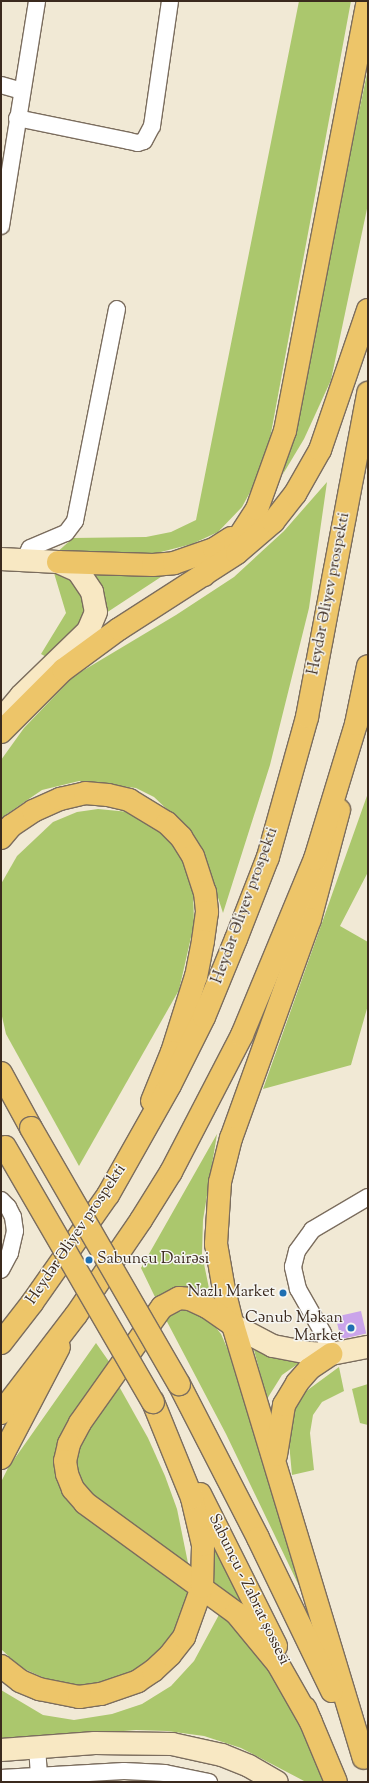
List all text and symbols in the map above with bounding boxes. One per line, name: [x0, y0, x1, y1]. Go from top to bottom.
street label: Heydər Əliyev prospekti: [305, 511, 355, 677]
street label: Heydər Əliyev prospekti: [209, 825, 283, 987]
street label: Heydər Əliyev prospekti: [23, 1161, 131, 1309]
place label: Sabunçu Dairəsi: [97, 1250, 209, 1270]
marker: Sabunçu Dairəsi: [84, 1255, 94, 1265]
place label: Nazlı Market: [187, 1283, 275, 1303]
marker: Nazlı Market: [278, 1288, 288, 1298]
place label: Cənub Məkan Market: [245, 1309, 343, 1347]
marker: Cənub Məkan Market: [346, 1323, 356, 1333]
street label: Sabunçu - Zabrat şossesi: [203, 1511, 293, 1669]

